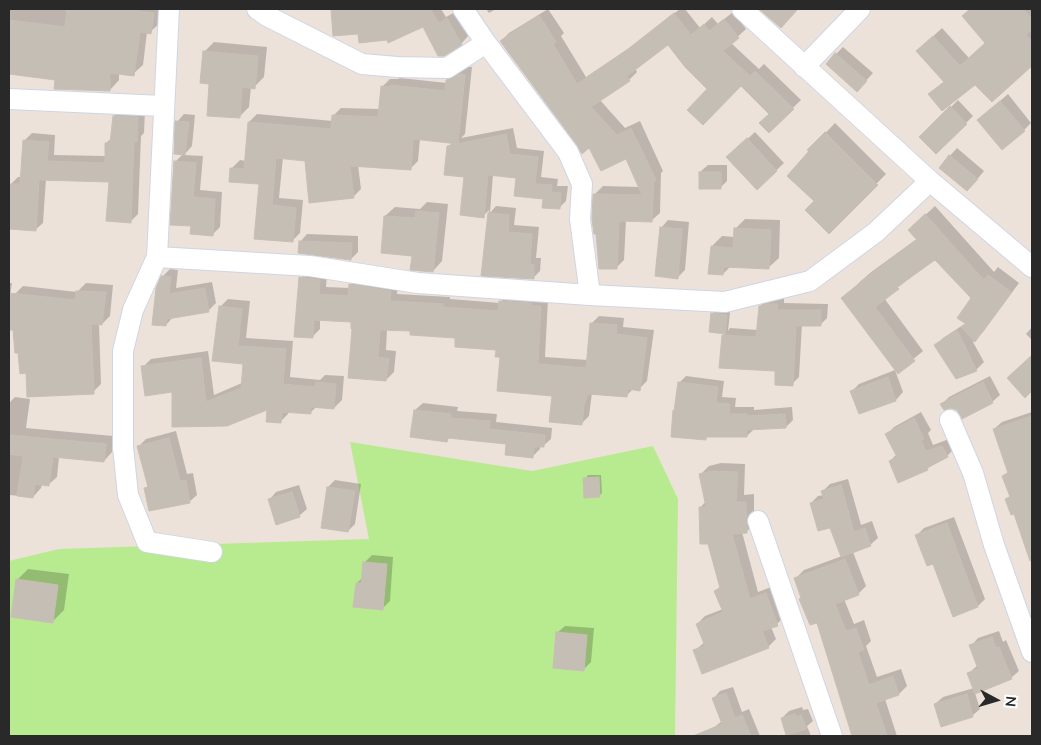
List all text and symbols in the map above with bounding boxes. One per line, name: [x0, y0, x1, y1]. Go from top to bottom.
north arrow: [971, 675, 1021, 725]
text: N: [1001, 695, 1020, 708]

